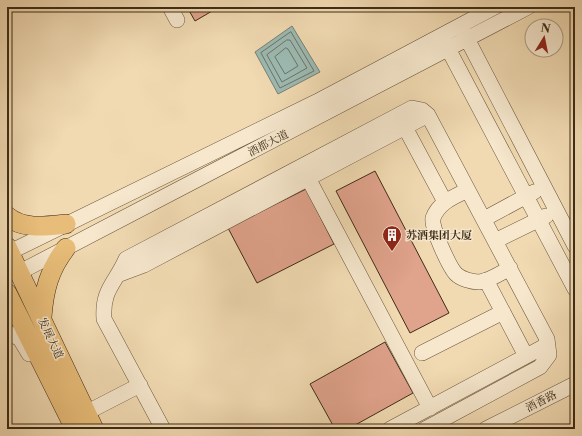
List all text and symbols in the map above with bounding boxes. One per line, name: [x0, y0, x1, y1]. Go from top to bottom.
north arrow: [524, 18, 564, 58]
text: N: [540, 20, 552, 36]
street label: 酒都大道: [245, 127, 291, 159]
building icon: 苏酒集团大厦: [381, 224, 403, 252]
place label: 苏酒集团大厦: [406, 228, 472, 242]
street label: 发展大道: [35, 315, 67, 361]
street label: 酒香路: [523, 387, 559, 415]

